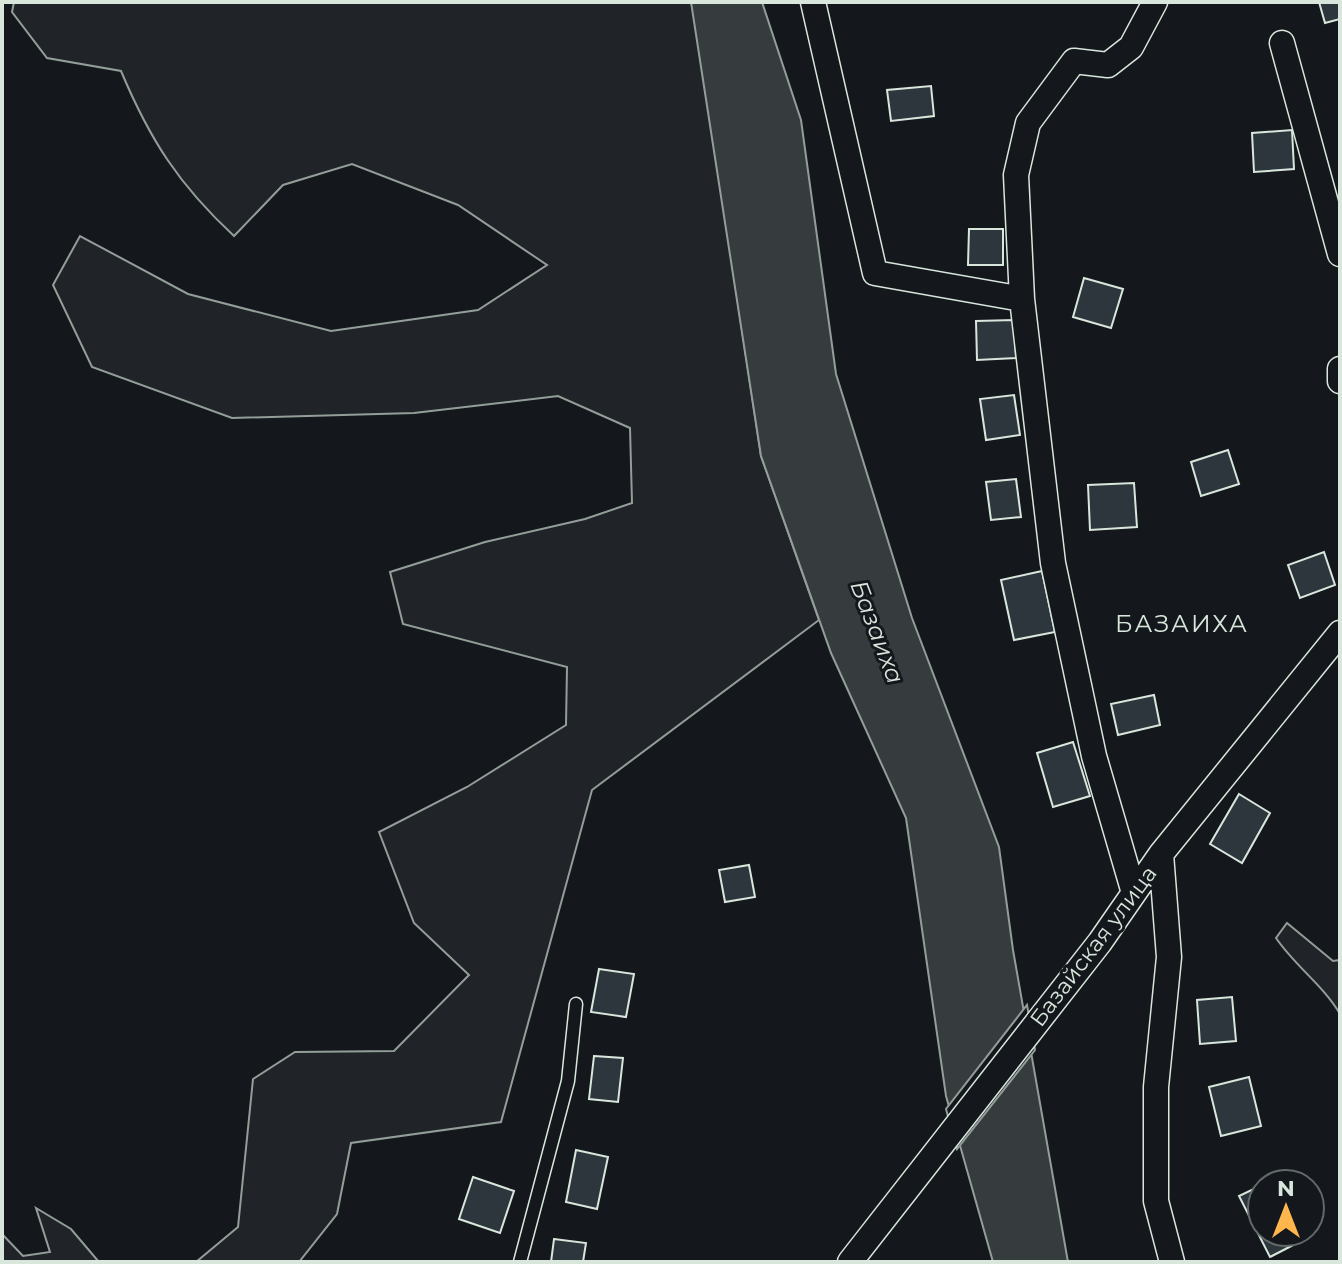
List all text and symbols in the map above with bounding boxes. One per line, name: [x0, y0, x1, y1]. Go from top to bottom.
water label: Базаиха: [844, 576, 910, 688]
district label: БАЗАИХА: [1115, 609, 1249, 638]
street label: Базайская улица: [1024, 861, 1163, 1032]
north arrow: [1246, 1168, 1326, 1248]
text: N: [1277, 1175, 1295, 1202]

